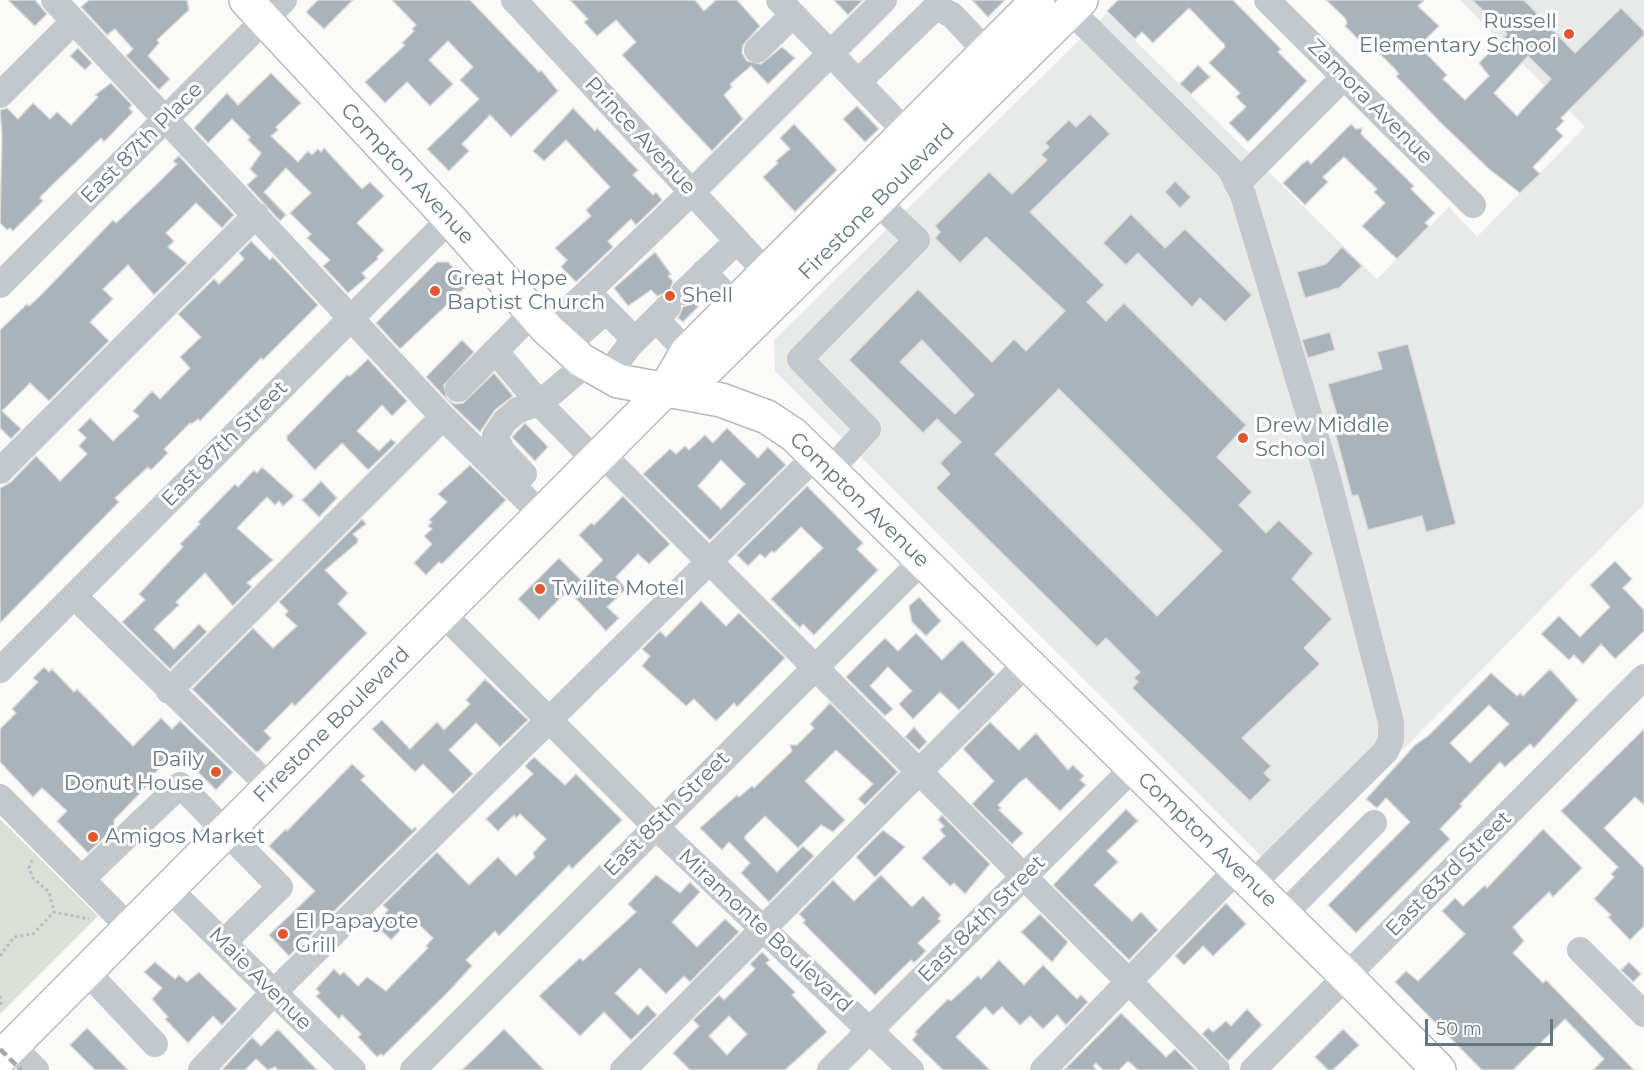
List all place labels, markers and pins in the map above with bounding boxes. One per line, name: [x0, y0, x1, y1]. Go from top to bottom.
place label: Russell Elementary School: [1359, 9, 1557, 59]
marker: Russell Elementary School: [1562, 27, 1576, 41]
place label: Great Hope Baptist Church: [447, 266, 605, 316]
place label: Shell: [682, 283, 733, 309]
marker: Great Hope Baptist Church: [428, 284, 442, 298]
marker: Shell: [663, 289, 677, 303]
place label: Drew Middle School: [1255, 413, 1389, 463]
marker: Drew Middle School: [1236, 431, 1250, 445]
place label: Twilite Motel: [552, 576, 685, 602]
marker: Twilite Motel: [533, 582, 547, 596]
place label: Daily Donut House: [64, 747, 204, 797]
marker: Daily Donut House: [209, 765, 223, 779]
place label: Amigos Market: [105, 824, 265, 850]
marker: Amigos Market: [86, 830, 100, 844]
place label: El Papayote Grill: [295, 909, 419, 959]
marker: El Papayote Grill: [276, 927, 290, 941]

